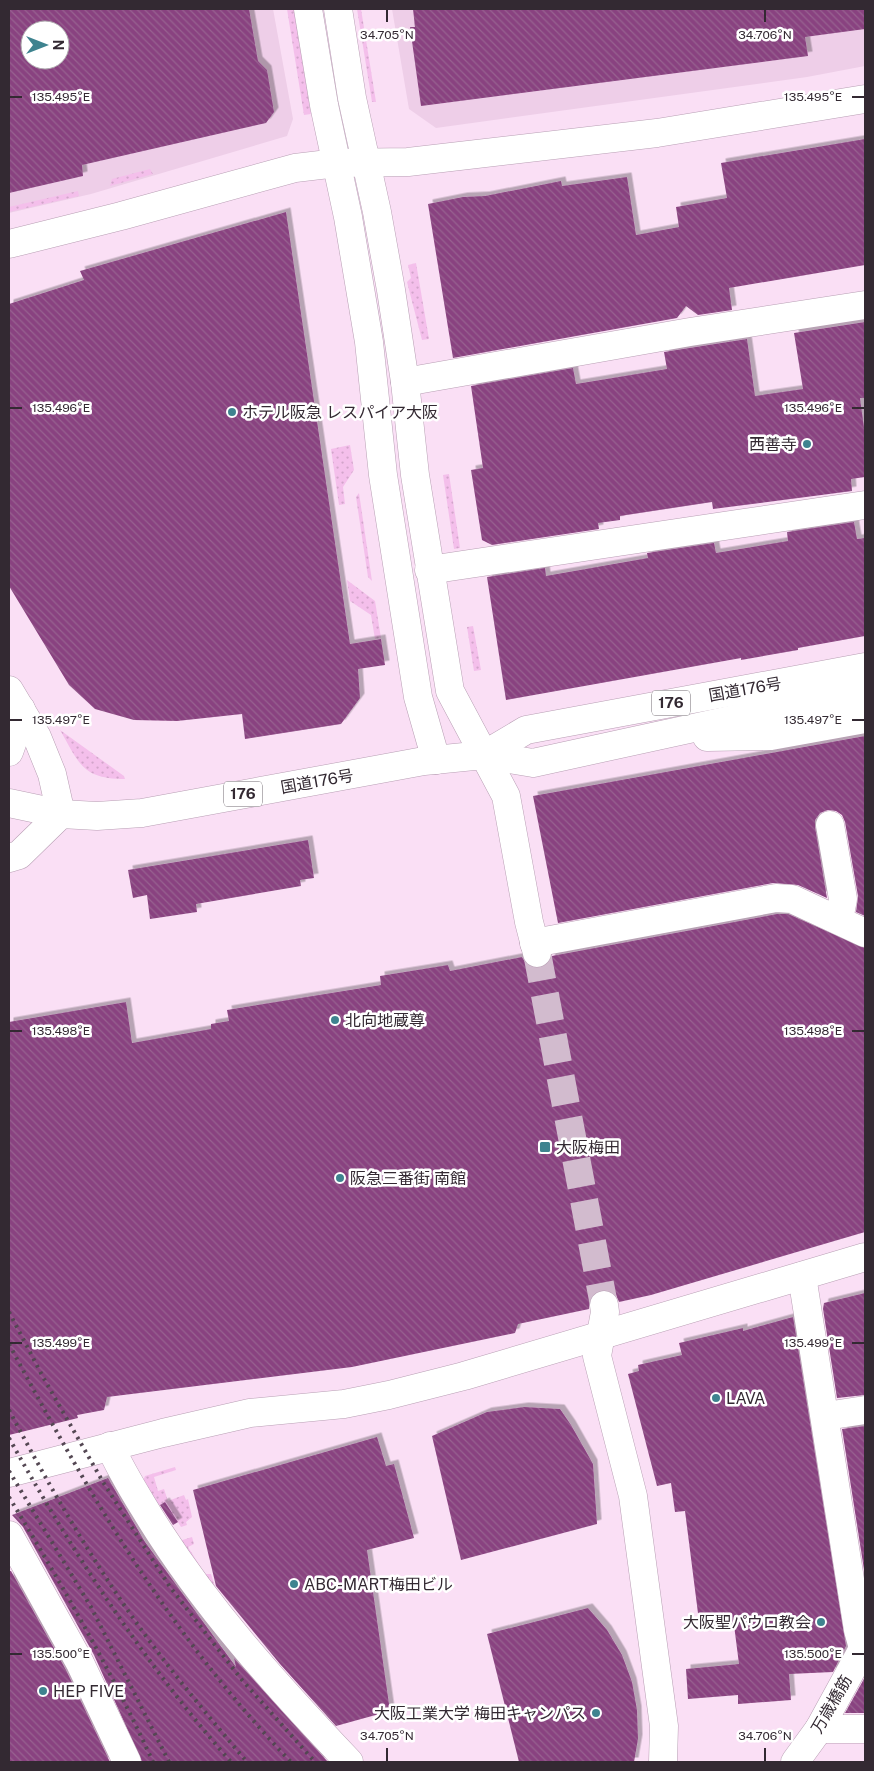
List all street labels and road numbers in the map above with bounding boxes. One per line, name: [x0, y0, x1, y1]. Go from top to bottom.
street label: 国道176号: [707, 674, 783, 705]
road number: 176: [652, 690, 690, 716]
street label: 国道176号: [279, 766, 355, 797]
road number: 176: [224, 782, 262, 806]
street label: 万歳橋筋: [807, 1672, 856, 1737]

